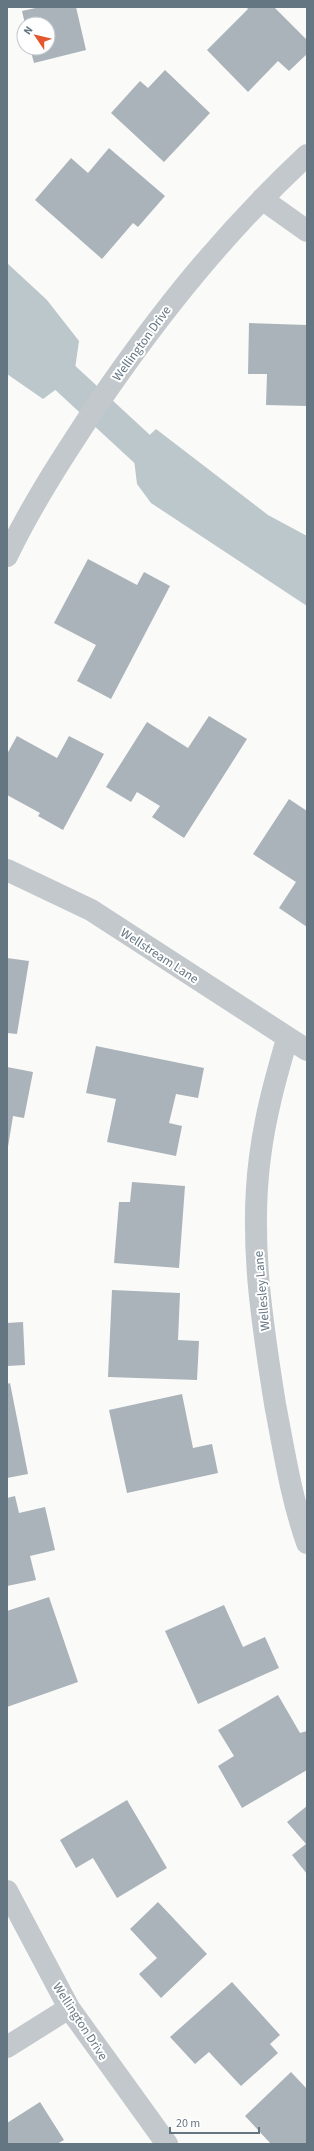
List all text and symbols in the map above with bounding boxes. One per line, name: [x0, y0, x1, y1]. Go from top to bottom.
north arrow: [16, 16, 56, 56]
text: N: [20, 23, 36, 38]
street label: Wellington Drive: [108, 302, 175, 385]
street label: Wellstream Lane: [117, 924, 202, 988]
street label: Wellesley Lane: [250, 1250, 274, 1332]
street label: Wellington Drive: [48, 1979, 112, 2064]
scale bar: [170, 2109, 259, 2135]
text: 20 m: [176, 2115, 200, 2132]

